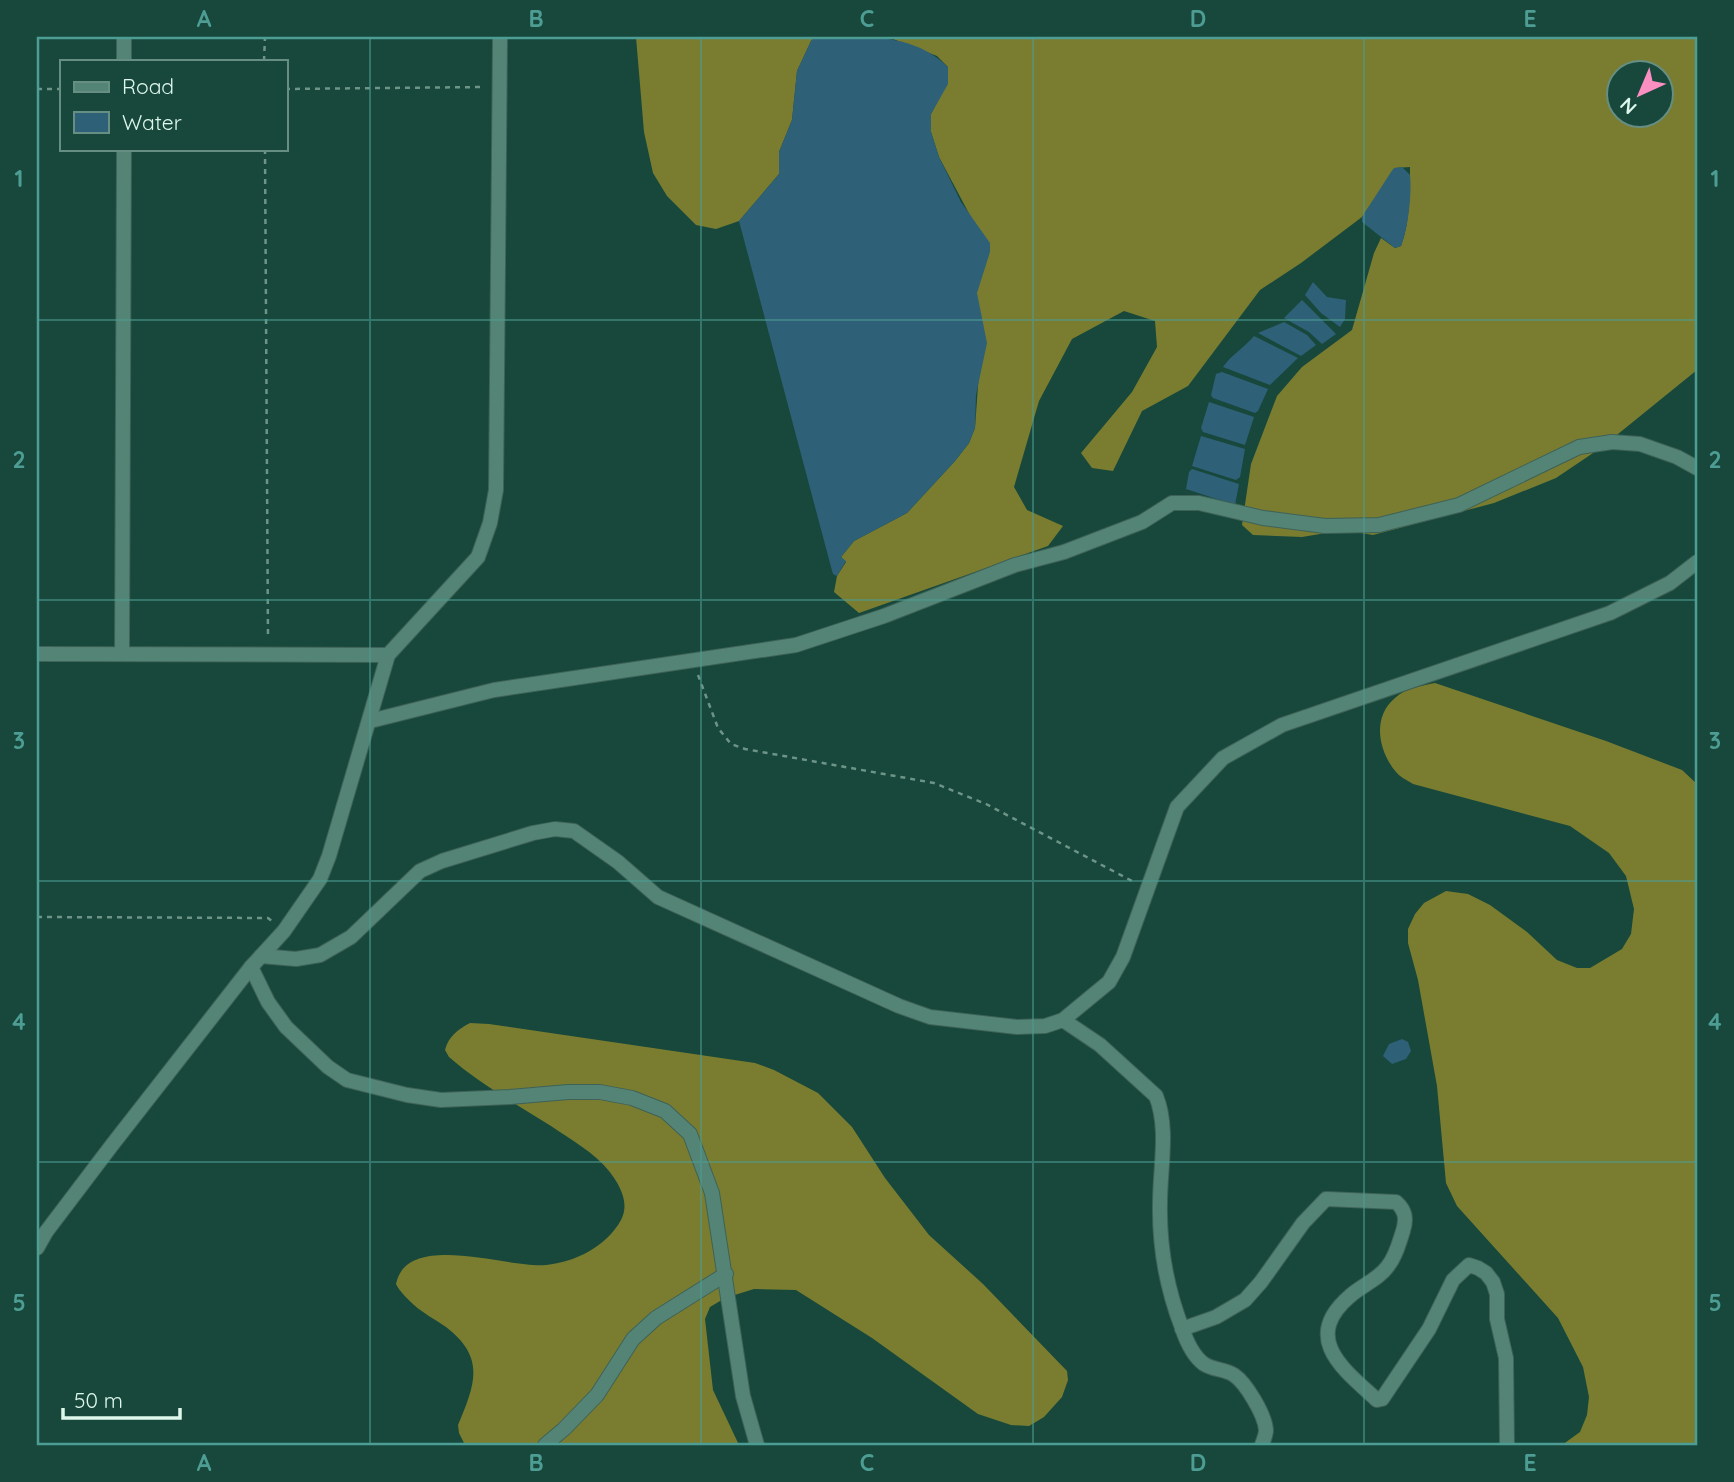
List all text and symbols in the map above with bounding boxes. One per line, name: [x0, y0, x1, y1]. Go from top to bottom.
text: A: [197, 4, 212, 33]
text: B: [528, 4, 544, 33]
text: C: [860, 4, 874, 33]
text: D: [1190, 4, 1206, 33]
text: E: [1523, 4, 1537, 33]
legend: [60, 60, 287, 150]
north arrow: [1604, 60, 1674, 130]
text: Road: [122, 73, 174, 99]
text: N: [1615, 93, 1642, 120]
text: Water: [122, 109, 182, 135]
text: 1: [15, 164, 23, 193]
text: 1: [1711, 164, 1719, 193]
text: 2: [12, 445, 26, 474]
text: 2: [1708, 445, 1722, 474]
text: 3: [13, 726, 25, 755]
text: 3: [1709, 726, 1721, 755]
text: 4: [12, 1007, 26, 1036]
text: 4: [1708, 1007, 1722, 1036]
text: 5: [12, 1288, 26, 1317]
text: 5: [1708, 1288, 1722, 1317]
scale bar: [63, 1377, 180, 1421]
text: 50 m: [74, 1387, 123, 1413]
text: A: [197, 1448, 212, 1477]
text: B: [528, 1448, 544, 1477]
text: C: [860, 1448, 874, 1477]
text: D: [1190, 1448, 1206, 1477]
text: E: [1523, 1448, 1537, 1477]

